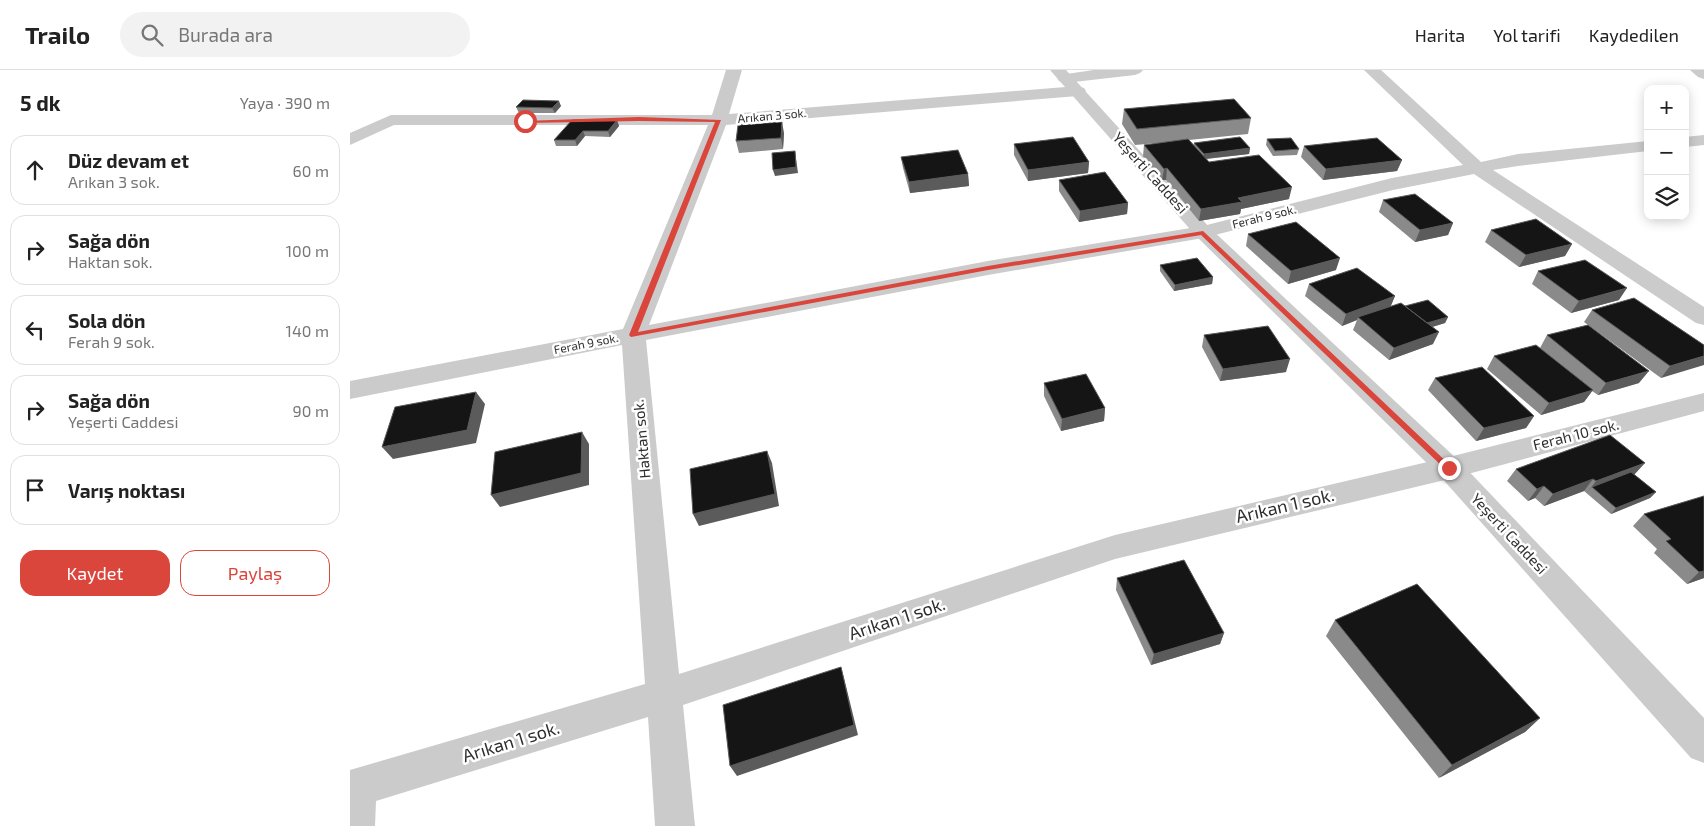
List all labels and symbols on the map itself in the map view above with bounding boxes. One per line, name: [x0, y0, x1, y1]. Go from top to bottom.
street label: Arıkan 3 sok.: [737, 105, 807, 125]
route start: [514, 110, 537, 133]
street label: Yeşerti Caddesi: [1109, 128, 1192, 217]
street label: Ferah 9 sok.: [1230, 201, 1297, 231]
street label: Ferah 9 sok.: [553, 330, 619, 356]
street label: Haktan sok.: [629, 399, 653, 479]
street label: Ferah 10 sok.: [1531, 415, 1621, 453]
route end: [1438, 457, 1461, 480]
street label: Arıkan 1 sok.: [1233, 483, 1336, 527]
street label: Yeşerti Caddesi: [1467, 489, 1552, 578]
street label: Arıkan 1 sok.: [846, 592, 948, 644]
street label: Arıkan 1 sok.: [460, 716, 562, 766]

